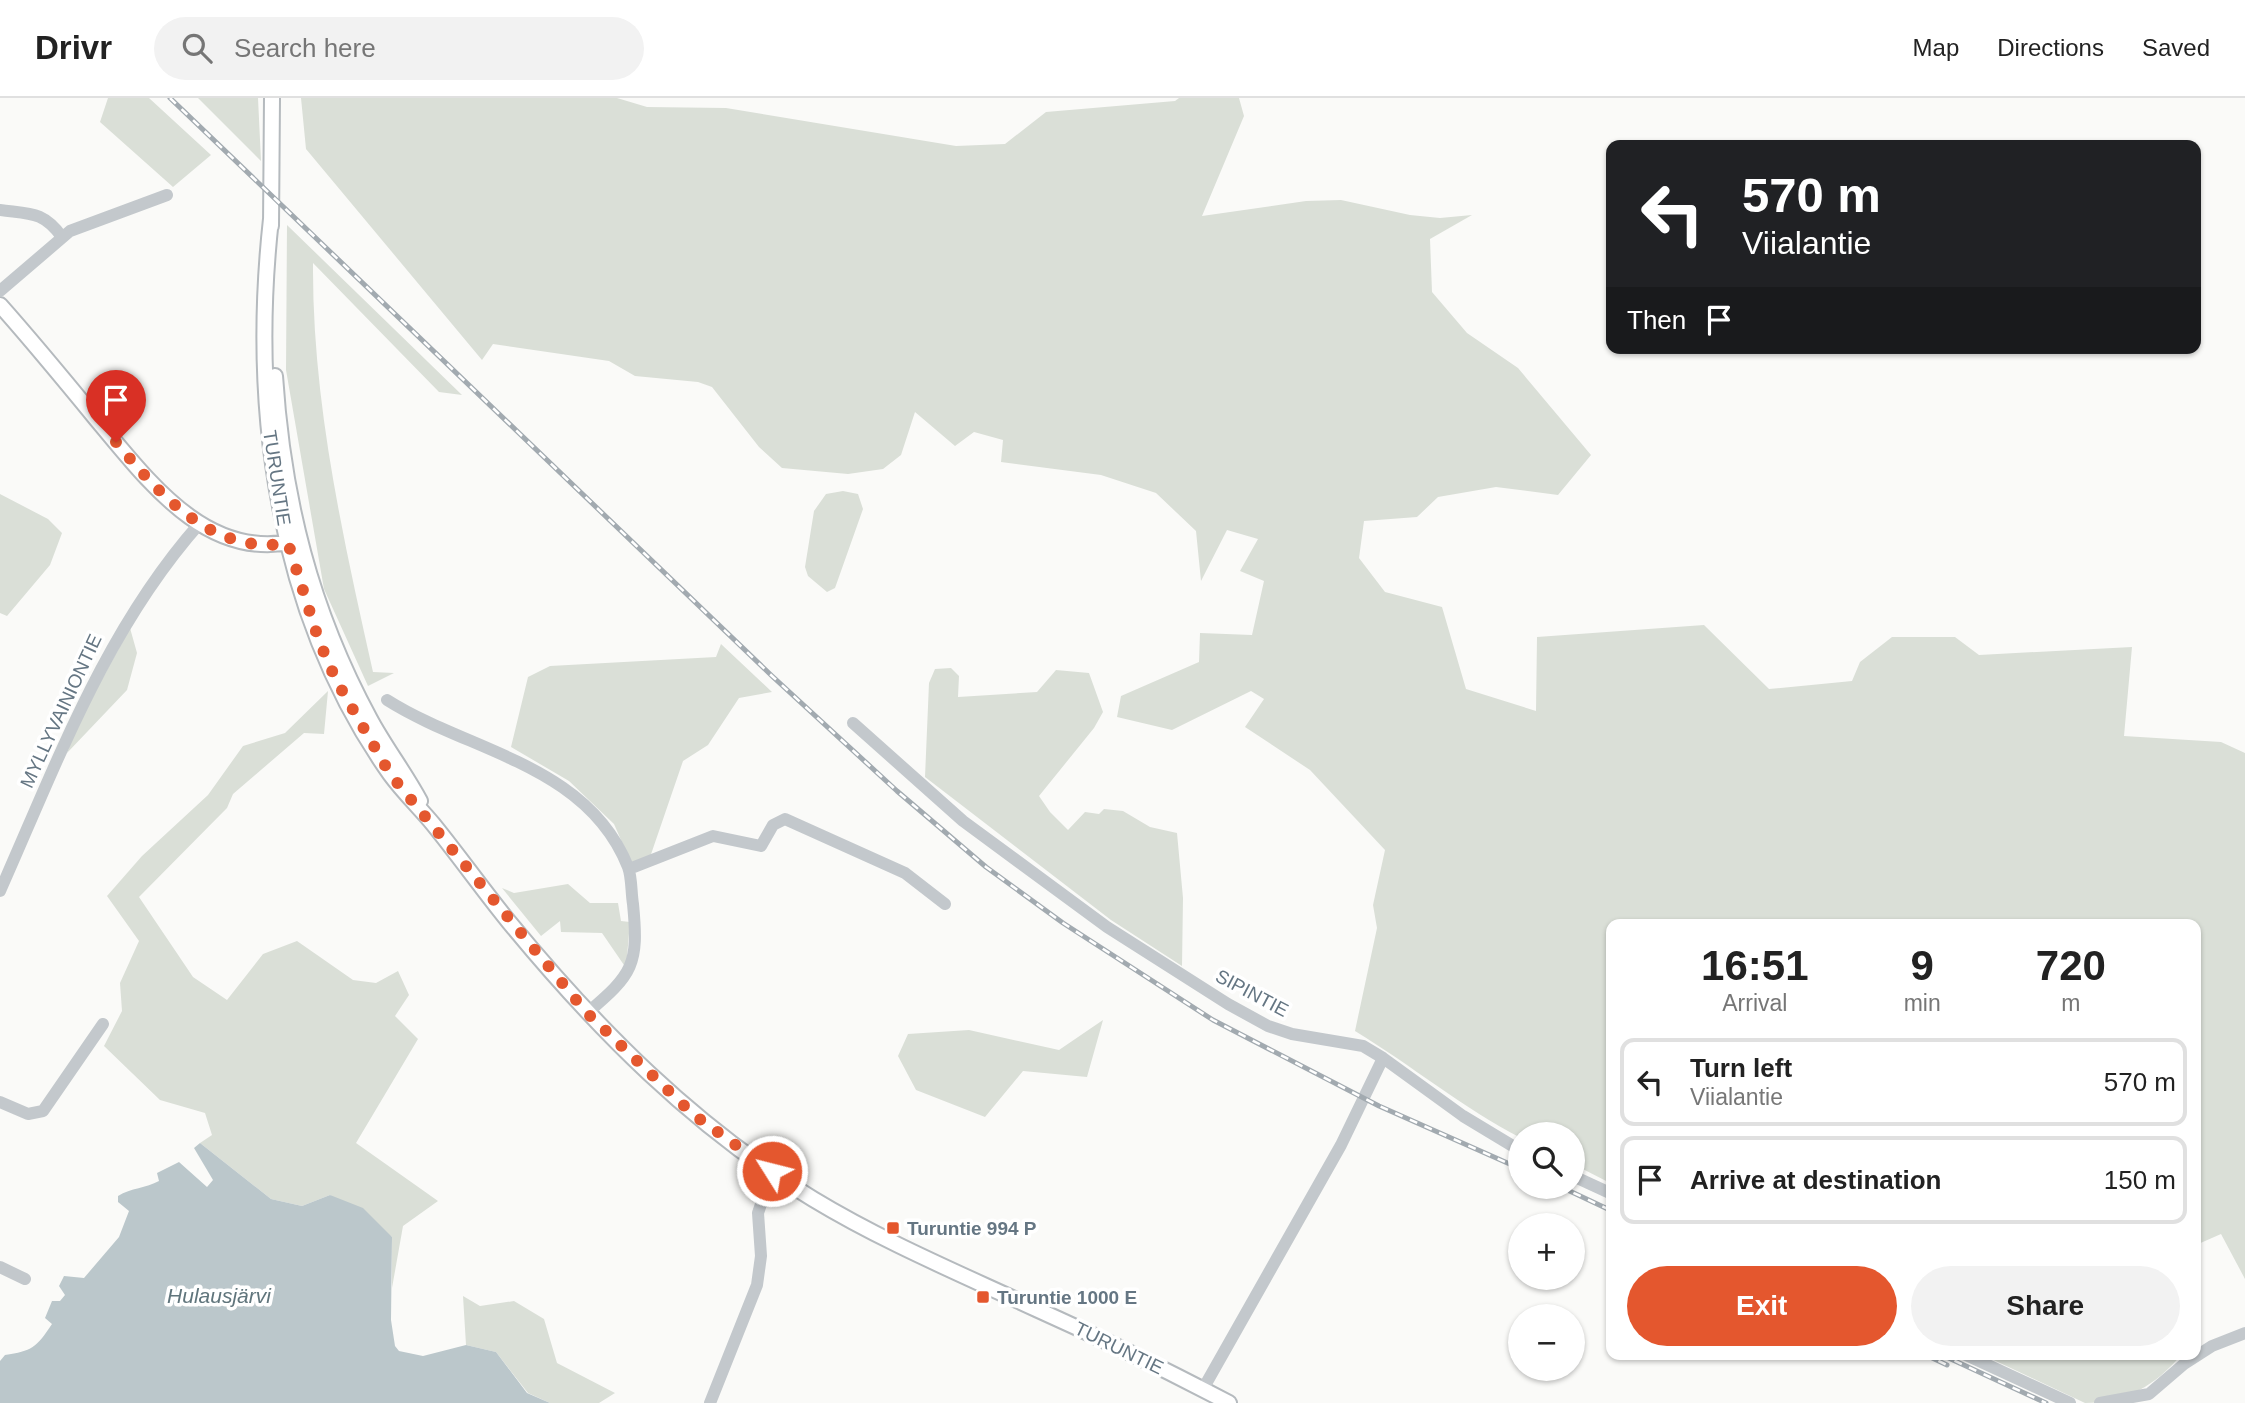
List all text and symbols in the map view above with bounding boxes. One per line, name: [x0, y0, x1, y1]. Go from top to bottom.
search box: [154, 17, 644, 80]
text: Drivr: [35, 29, 112, 66]
icon: search: [178, 29, 216, 67]
text: Search here: [234, 33, 376, 63]
text: Map: [1913, 34, 1959, 61]
text: Directions: [1997, 34, 2104, 61]
text: Saved: [2142, 34, 2210, 61]
icon: left: [1627, 168, 1718, 259]
text: 570 m: [1742, 168, 1881, 222]
text: Viialantie: [1742, 225, 1871, 261]
icon: arrive: [1700, 301, 1738, 339]
text: Then: [1627, 305, 1686, 335]
pin: [86, 370, 146, 442]
icon: arrive: [97, 381, 135, 419]
street label: TURUNTIE: [259, 429, 295, 527]
street label: MYLLYVAINIONTIE: [16, 631, 106, 791]
text: 16:51: [1701, 942, 1809, 989]
text: 9: [1910, 942, 1934, 989]
text: 720: [2036, 942, 2106, 989]
street label: SIPINTIE: [1212, 965, 1292, 1021]
text: Arrival: [1722, 990, 1787, 1016]
text: min: [1904, 990, 1941, 1016]
text: m: [2061, 990, 2080, 1016]
text: Turn left: [1690, 1053, 1792, 1083]
icon: left: [1631, 1063, 1669, 1101]
text: 570 m: [2104, 1067, 2176, 1097]
text: Viialantie: [1690, 1084, 1783, 1110]
map controls: [1508, 1122, 1585, 1381]
button: search: [1508, 1122, 1585, 1199]
position arrow: [735, 1134, 809, 1208]
icon: arrive: [1631, 1161, 1669, 1199]
text: Arrive at destination: [1690, 1165, 1941, 1195]
text: 150 m: [2104, 1165, 2176, 1195]
button: +: [1508, 1213, 1585, 1290]
place label: Turuntie 994 P: [907, 1218, 1037, 1239]
marker: Turuntie 994 P: [885, 1220, 901, 1236]
button: Exit: [1627, 1266, 1897, 1346]
button: Share: [1911, 1266, 2180, 1346]
water label: Hulausjärvi: [167, 1284, 272, 1307]
place label: Turuntie 1000 E: [997, 1287, 1137, 1308]
marker: Turuntie 1000 E: [975, 1289, 991, 1305]
button: −: [1508, 1304, 1585, 1381]
street label: TURUNTIE: [1071, 1318, 1167, 1378]

